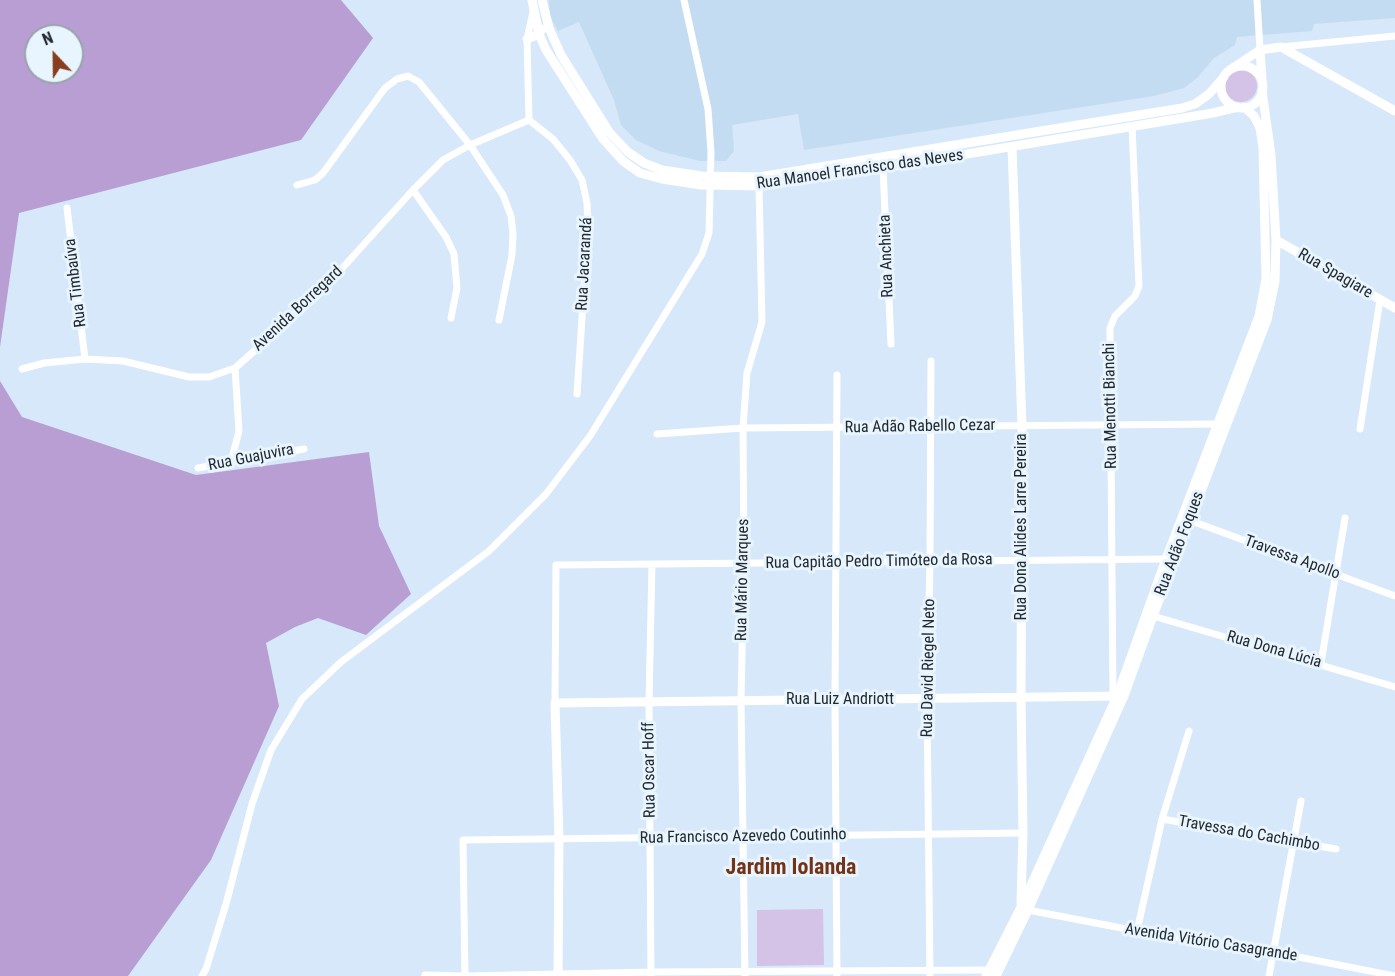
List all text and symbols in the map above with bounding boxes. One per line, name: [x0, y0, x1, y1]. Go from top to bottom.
north arrow: [24, 24, 84, 84]
text: N: [40, 28, 56, 49]
street label: Rua Manoel Francisco das Neves: [756, 146, 964, 194]
street label: Rua Anchieta: [876, 214, 898, 298]
street label: Rua Jacarandá: [573, 217, 597, 311]
street label: Rua Timbaúva: [61, 238, 91, 328]
street label: Rua Spagiare: [1294, 245, 1376, 303]
street label: Avenida Borregard: [249, 262, 347, 356]
street label: Rua Menotti Bianchi: [1100, 343, 1122, 469]
street label: Rua Adão Rabello Cezar: [844, 416, 996, 438]
street label: Rua Dona Alides Larre Pereira: [1012, 433, 1032, 621]
street label: Rua Guajuvira: [207, 440, 295, 476]
street label: Rua Adão Foques: [1151, 489, 1209, 599]
street label: Rua Mário Marques: [732, 519, 754, 641]
street label: Travessa Apollo: [1241, 532, 1343, 584]
street label: Rua Capitão Pedro Timóteo da Rosa: [765, 550, 993, 574]
street label: Rua David Riegel Neto: [918, 598, 940, 738]
street label: Rua Dona Lúcia: [1224, 627, 1324, 673]
street label: Rua Luiz Andriott: [786, 690, 894, 710]
street label: Rua Oscar Hoff: [640, 722, 660, 818]
street label: Travessa do Cachimbo: [1177, 812, 1321, 856]
street label: Rua Francisco Azevedo Coutinho: [639, 826, 847, 848]
district label: Jardim Iolanda: [726, 855, 856, 881]
street label: Avenida Vitório Casagrande: [1123, 920, 1299, 966]

